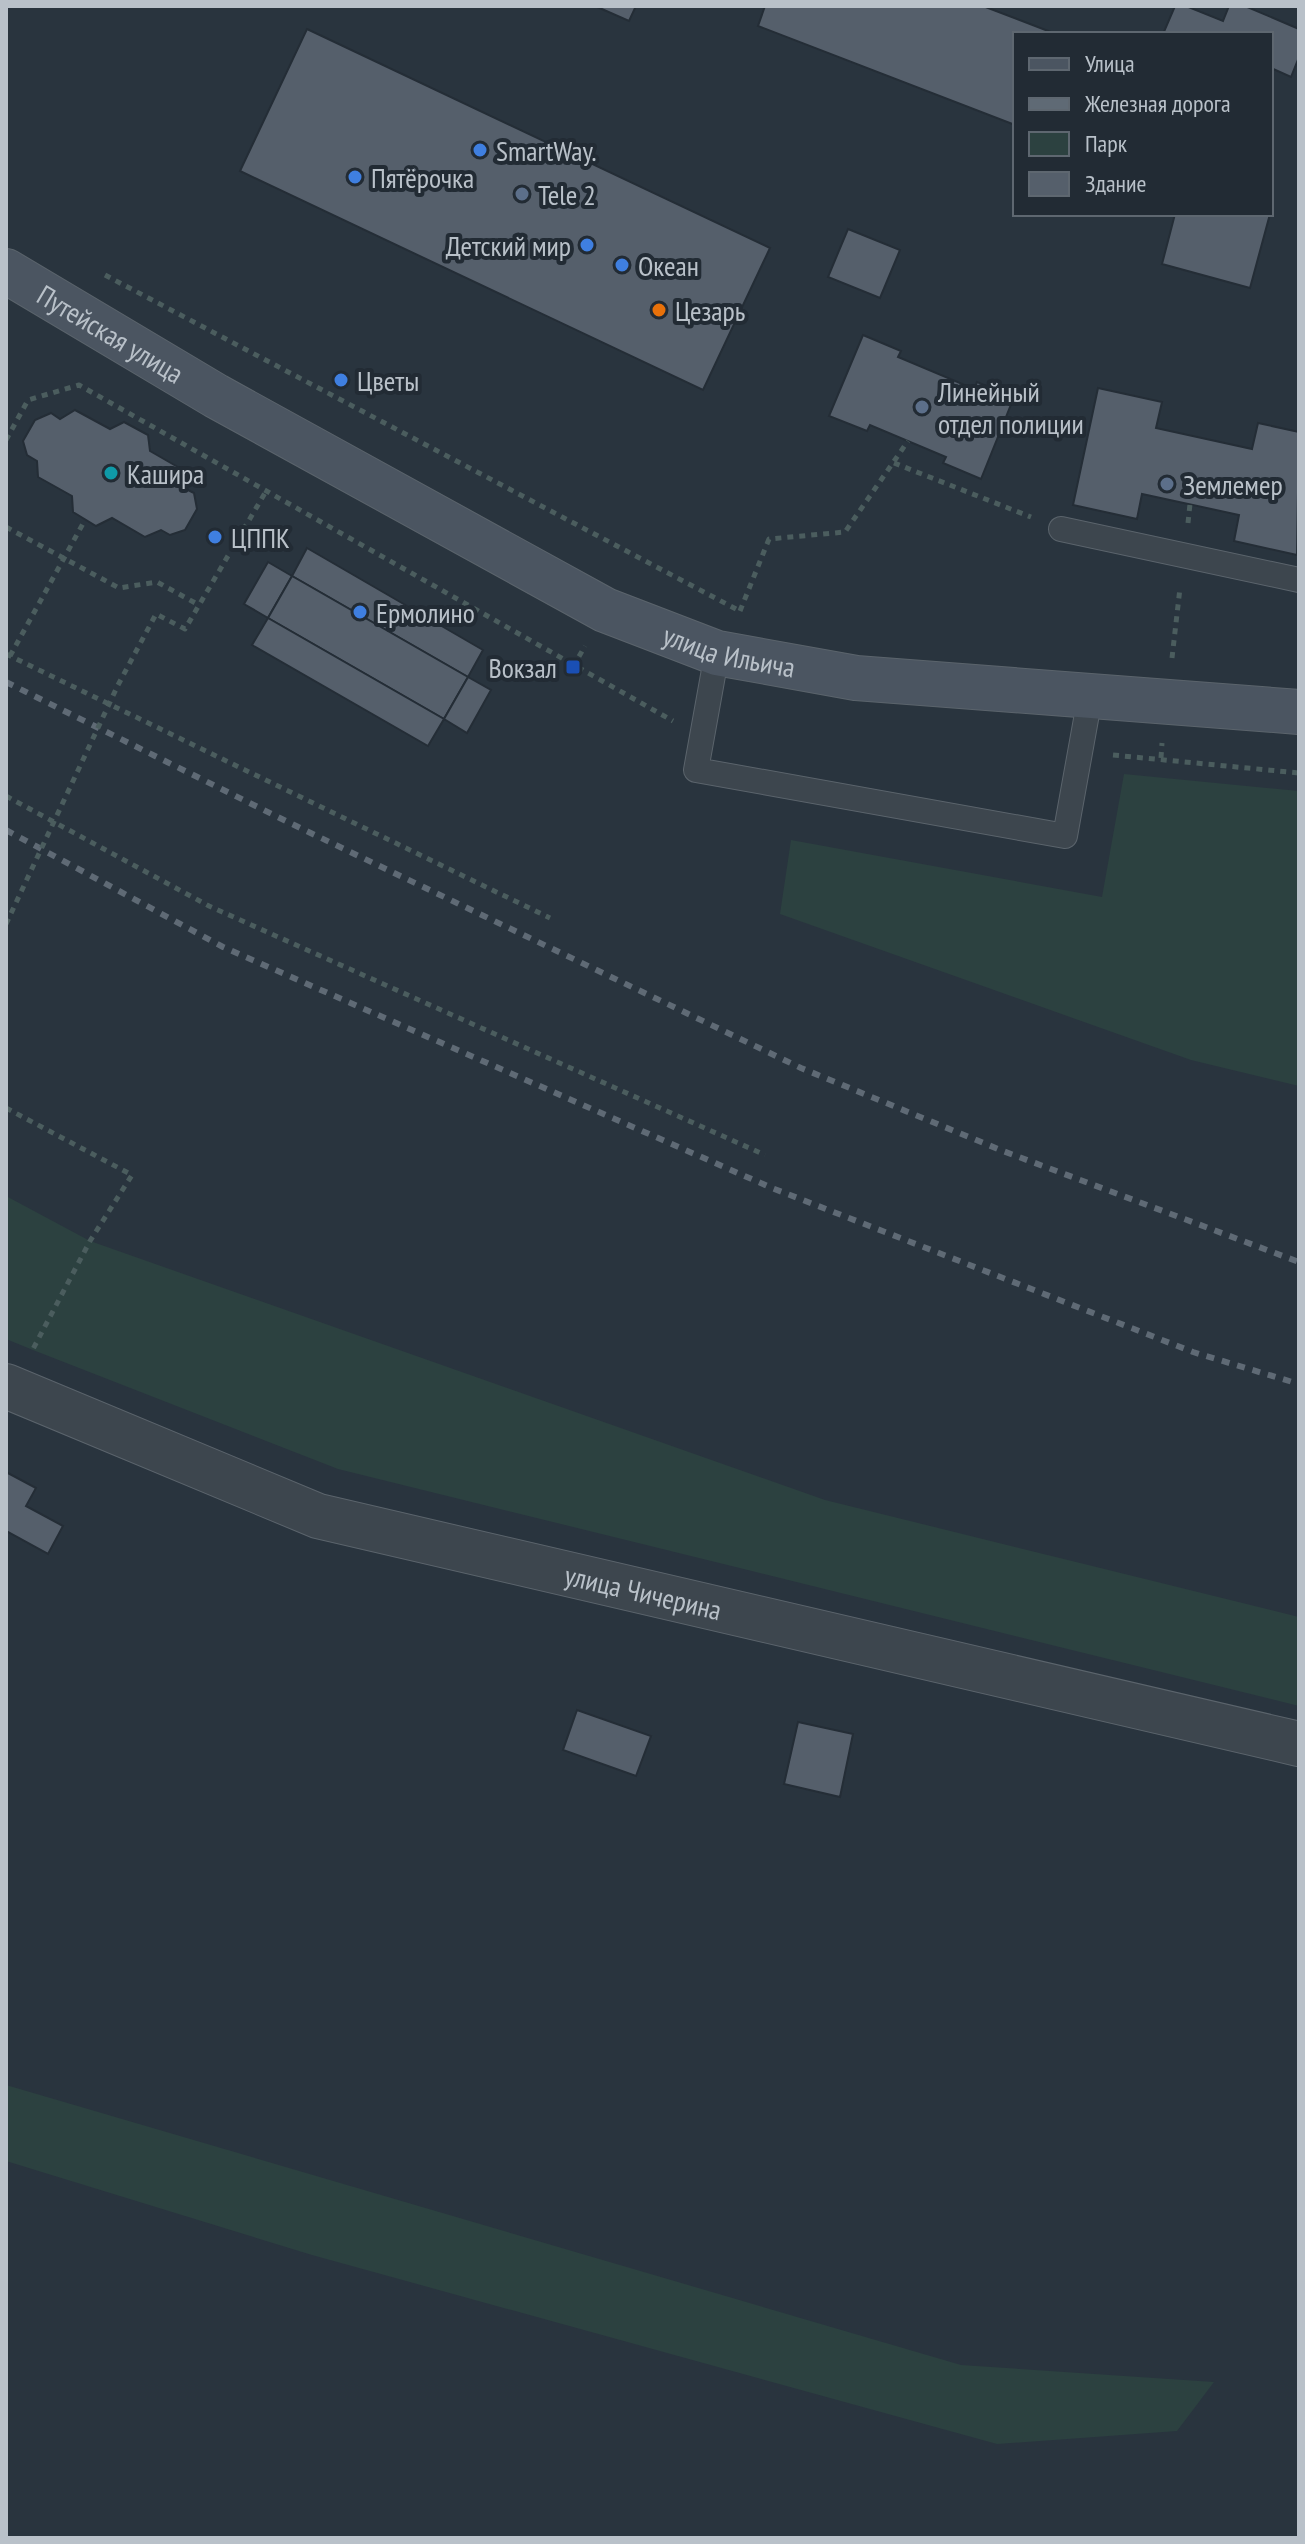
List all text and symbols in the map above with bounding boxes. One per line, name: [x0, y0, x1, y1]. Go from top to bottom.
legend: [1013, 32, 1273, 216]
text: Улица: [1085, 48, 1135, 79]
text: Железная дорога: [1084, 88, 1231, 119]
text: Парк: [1085, 128, 1128, 159]
place label: SmartWay.: [496, 132, 596, 169]
marker: SmartWay.: [471, 141, 489, 159]
place label: Пятёрочка: [371, 159, 474, 196]
marker: Пятёрочка: [346, 168, 364, 186]
text: Здание: [1085, 168, 1146, 199]
place label: Tele 2: [538, 176, 596, 213]
marker: Tele 2: [513, 185, 531, 203]
place label: Детский мир: [446, 227, 571, 264]
marker: Детский мир: [578, 236, 596, 254]
place label: Океан: [638, 247, 699, 284]
marker: Океан: [613, 256, 631, 274]
street label: Путейская улица: [31, 276, 191, 391]
place label: Цезарь: [675, 292, 745, 329]
marker: Цезарь: [650, 301, 668, 319]
place label: Цветы: [357, 362, 419, 399]
marker: Цветы: [332, 371, 350, 389]
place label: Линейный отдел полиции: [937, 373, 1084, 442]
marker: Линейный отдел полиции: [913, 398, 931, 416]
place label: Кашира: [127, 455, 204, 492]
marker: Кашира: [102, 464, 120, 482]
place label: Землемер: [1183, 466, 1283, 503]
marker: Землемер: [1158, 475, 1176, 493]
place label: ЦППК: [231, 519, 290, 556]
marker: ЦППК: [206, 528, 224, 546]
place label: Ермолино: [376, 594, 475, 631]
marker: Ермолино: [351, 603, 369, 621]
street label: улица Ильича: [658, 616, 798, 685]
place label: Вокзал: [488, 649, 557, 686]
marker: Вокзал: [564, 658, 582, 676]
street label: улица Чичерина: [561, 1555, 725, 1628]

